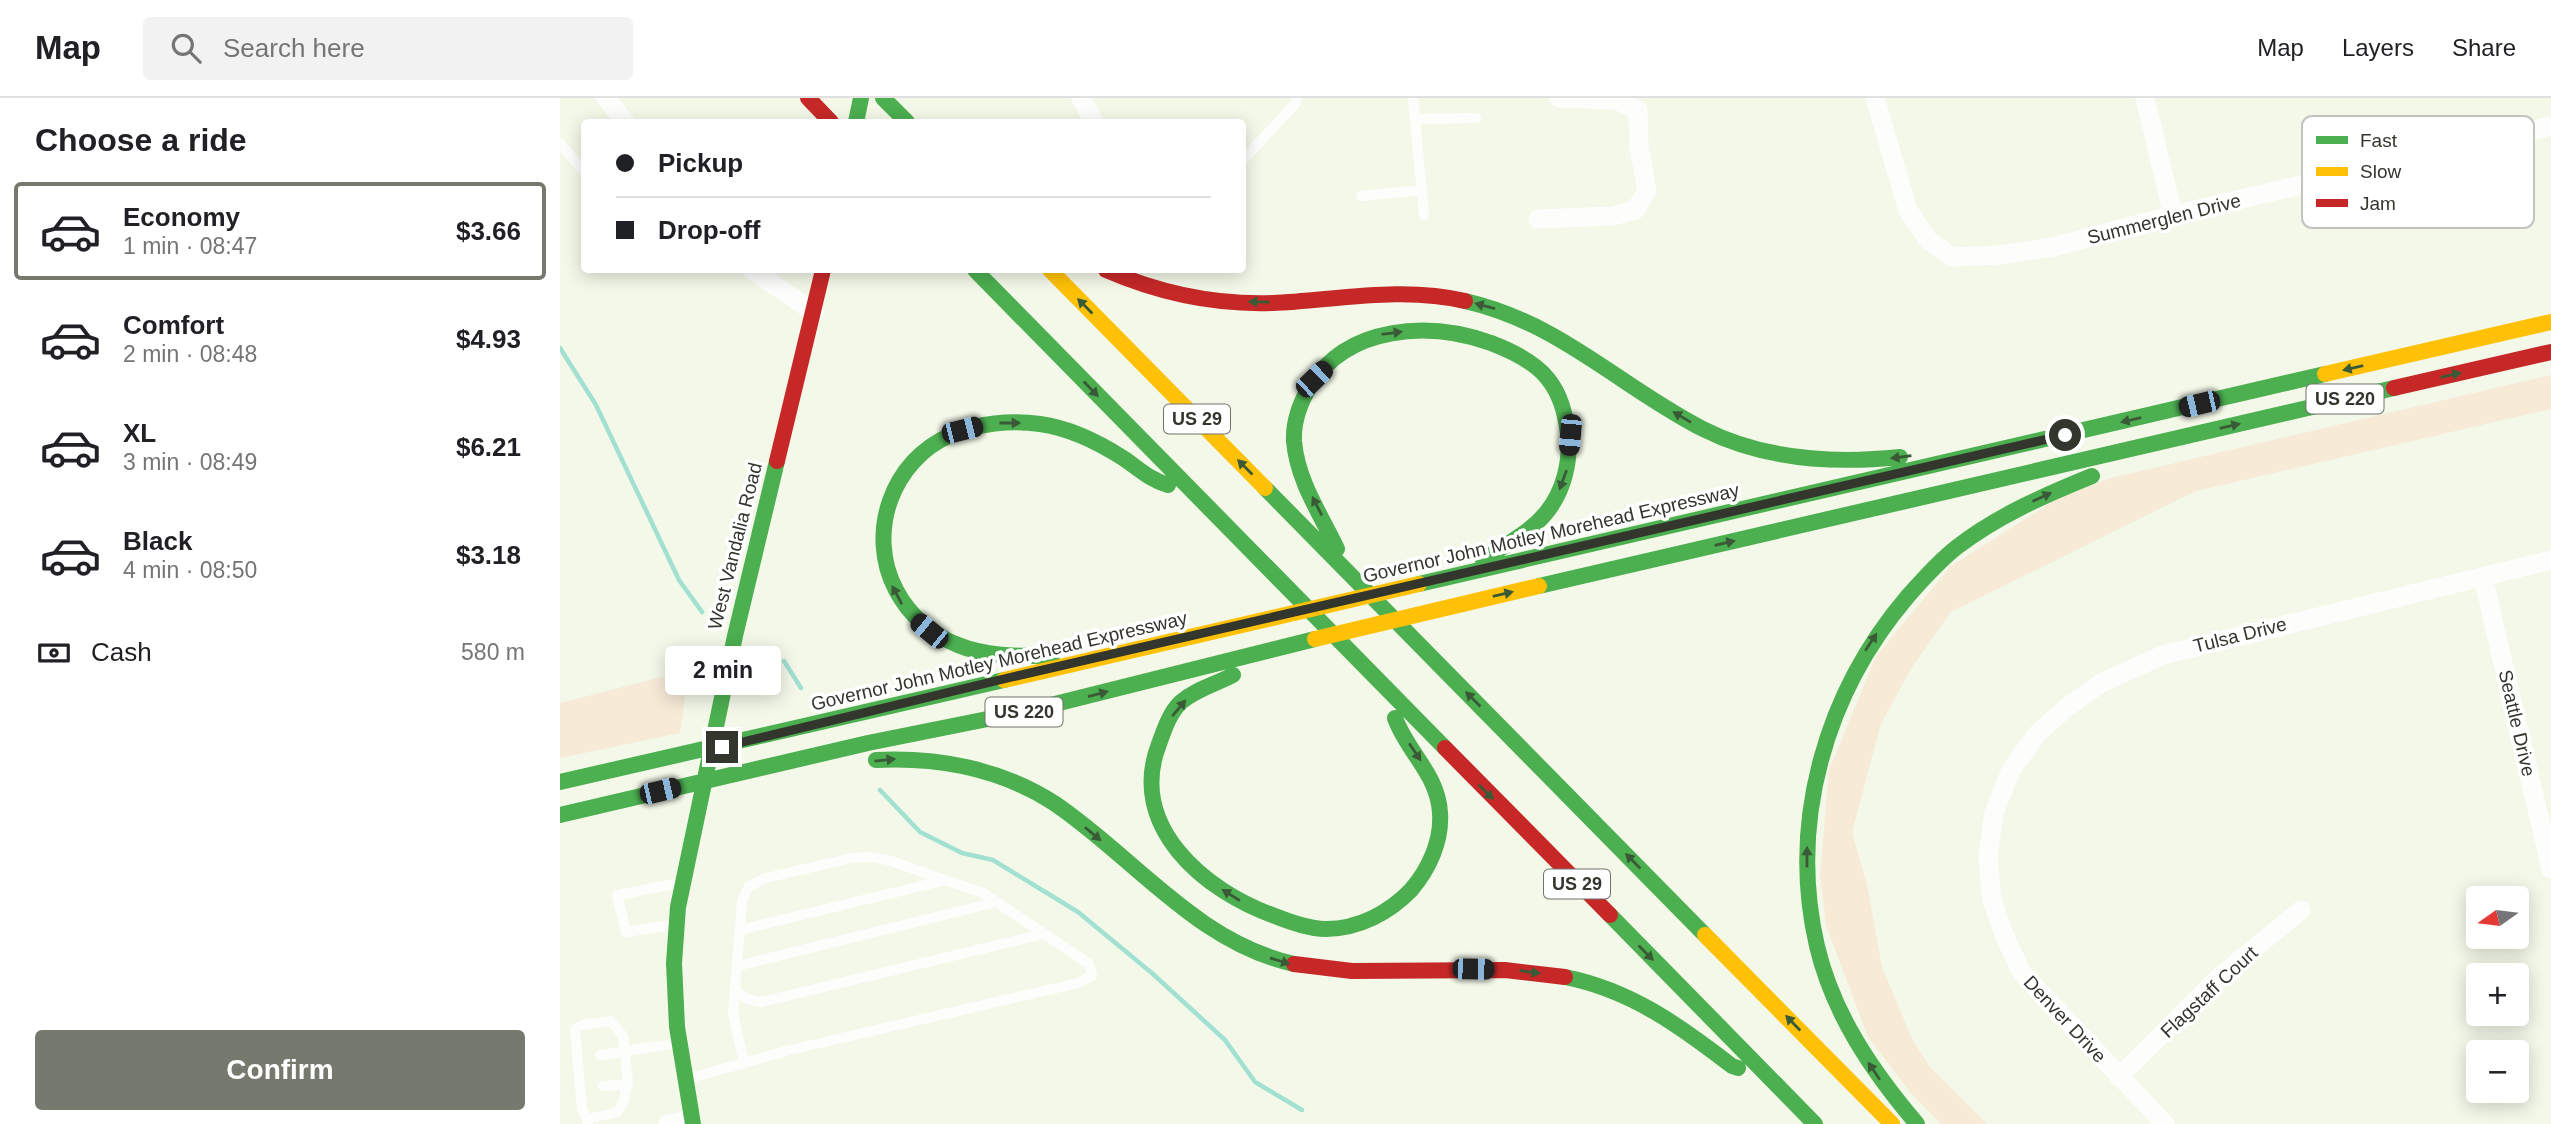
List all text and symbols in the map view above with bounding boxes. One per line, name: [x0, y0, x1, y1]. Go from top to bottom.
search box: [143, 17, 633, 80]
text: Map: [35, 29, 101, 66]
icon: search: [167, 29, 205, 67]
text: Search here: [223, 33, 365, 63]
text: Map: [2257, 34, 2304, 61]
text: Layers: [2342, 34, 2414, 61]
text: Share: [2452, 34, 2516, 61]
legend: [2302, 116, 2534, 228]
text: Choose a ride: [35, 122, 247, 158]
text: Fast: [2360, 130, 2398, 151]
text: Pickup: [658, 148, 743, 178]
text: Slow: [2360, 161, 2401, 182]
street label: Summerglen Drive: [2085, 190, 2243, 248]
text: Jam: [2360, 193, 2396, 214]
icon: car: [39, 200, 102, 263]
text: Economy: [123, 202, 240, 232]
text: Drop-off: [658, 215, 761, 245]
text: $3.66: [456, 216, 521, 246]
text: 1 min · 08:47: [123, 233, 257, 259]
one-way arrow: [1248, 296, 1270, 308]
one-way arrow: [1077, 297, 1094, 314]
one-way arrow: [1474, 300, 1496, 311]
icon: car: [39, 308, 102, 371]
text: Comfort: [123, 310, 224, 340]
text: $4.93: [456, 324, 521, 354]
one-way arrow: [1381, 328, 1403, 339]
text: 2 min · 08:48: [123, 341, 257, 367]
car: [1292, 357, 1337, 401]
one-way arrow: [2342, 363, 2364, 374]
one-way arrow: [2440, 369, 2462, 380]
one-way arrow: [1082, 380, 1099, 397]
road number: US 220: [2306, 384, 2384, 414]
car: [2177, 389, 2222, 419]
road number: US 29: [1164, 404, 1230, 433]
one-way arrow: [1673, 410, 1692, 423]
car: [1558, 413, 1583, 457]
one-way arrow: [2120, 414, 2142, 425]
car: [940, 415, 985, 445]
icon: car: [39, 416, 102, 479]
one-way arrow: [999, 417, 1021, 429]
text: XL: [123, 418, 156, 448]
route start: [2049, 419, 2081, 451]
one-way arrow: [2219, 420, 2241, 431]
text: $6.21: [456, 432, 521, 462]
text: 3 min · 08:49: [123, 449, 257, 475]
one-way arrow: [1890, 452, 1912, 463]
street label: West Vandalia Road: [704, 460, 766, 632]
one-way arrow: [1237, 460, 1254, 476]
one-way arrow: [1557, 470, 1568, 491]
street label: Governor John Motley Morehead Expressway: [1361, 479, 1742, 587]
one-way arrow: [2032, 491, 2052, 503]
one-way arrow: [1312, 496, 1323, 516]
icon: car: [39, 524, 102, 587]
text: Black: [123, 526, 192, 556]
one-way arrow: [1714, 537, 1736, 548]
text: $3.18: [456, 540, 521, 570]
text: 4 min · 08:50: [123, 557, 257, 583]
one-way arrow: [891, 585, 903, 605]
one-way arrow: [1492, 588, 1514, 599]
street label: Governor John Motley Morehead Expressway: [809, 607, 1190, 715]
car: [907, 610, 952, 652]
street label: Tulsa Drive: [2191, 613, 2289, 657]
one-way arrow: [1865, 633, 1878, 652]
icon: cash: [35, 634, 73, 672]
text: Cash: [91, 637, 152, 667]
text: 580 m: [461, 639, 525, 665]
callout: 2 min: [664, 646, 780, 694]
text: 2 min: [693, 657, 753, 683]
street label: Seattle Drive: [2495, 668, 2539, 778]
one-way arrow: [1088, 688, 1109, 698]
one-way arrow: [1465, 690, 1482, 707]
road number: US 220: [986, 698, 1063, 726]
one-way arrow: [1171, 699, 1187, 717]
route end: [706, 731, 738, 763]
one-way arrow: [1408, 742, 1421, 762]
one-way arrow: [874, 754, 896, 765]
car: [638, 776, 683, 806]
one-way arrow: [1478, 783, 1495, 800]
one-way arrow: [1084, 827, 1102, 842]
one-way arrow: [1801, 846, 1813, 868]
one-way arrow: [1625, 853, 1642, 869]
road number: US 29: [1544, 870, 1610, 898]
north arrow: [2466, 886, 2529, 948]
map controls: [2466, 886, 2529, 1103]
one-way arrow: [1221, 888, 1240, 901]
street label: Flagstaff Court: [2156, 941, 2262, 1042]
one-way arrow: [1638, 945, 1655, 962]
one-way arrow: [1270, 956, 1291, 967]
car: [1452, 958, 1495, 980]
button: +: [2466, 963, 2529, 1026]
one-way arrow: [1520, 967, 1542, 978]
street label: Denver Drive: [2020, 971, 2110, 1067]
one-way arrow: [1784, 1014, 1801, 1031]
button: Confirm: [35, 1030, 525, 1110]
button: −: [2466, 1040, 2529, 1103]
one-way arrow: [1868, 1061, 1881, 1080]

